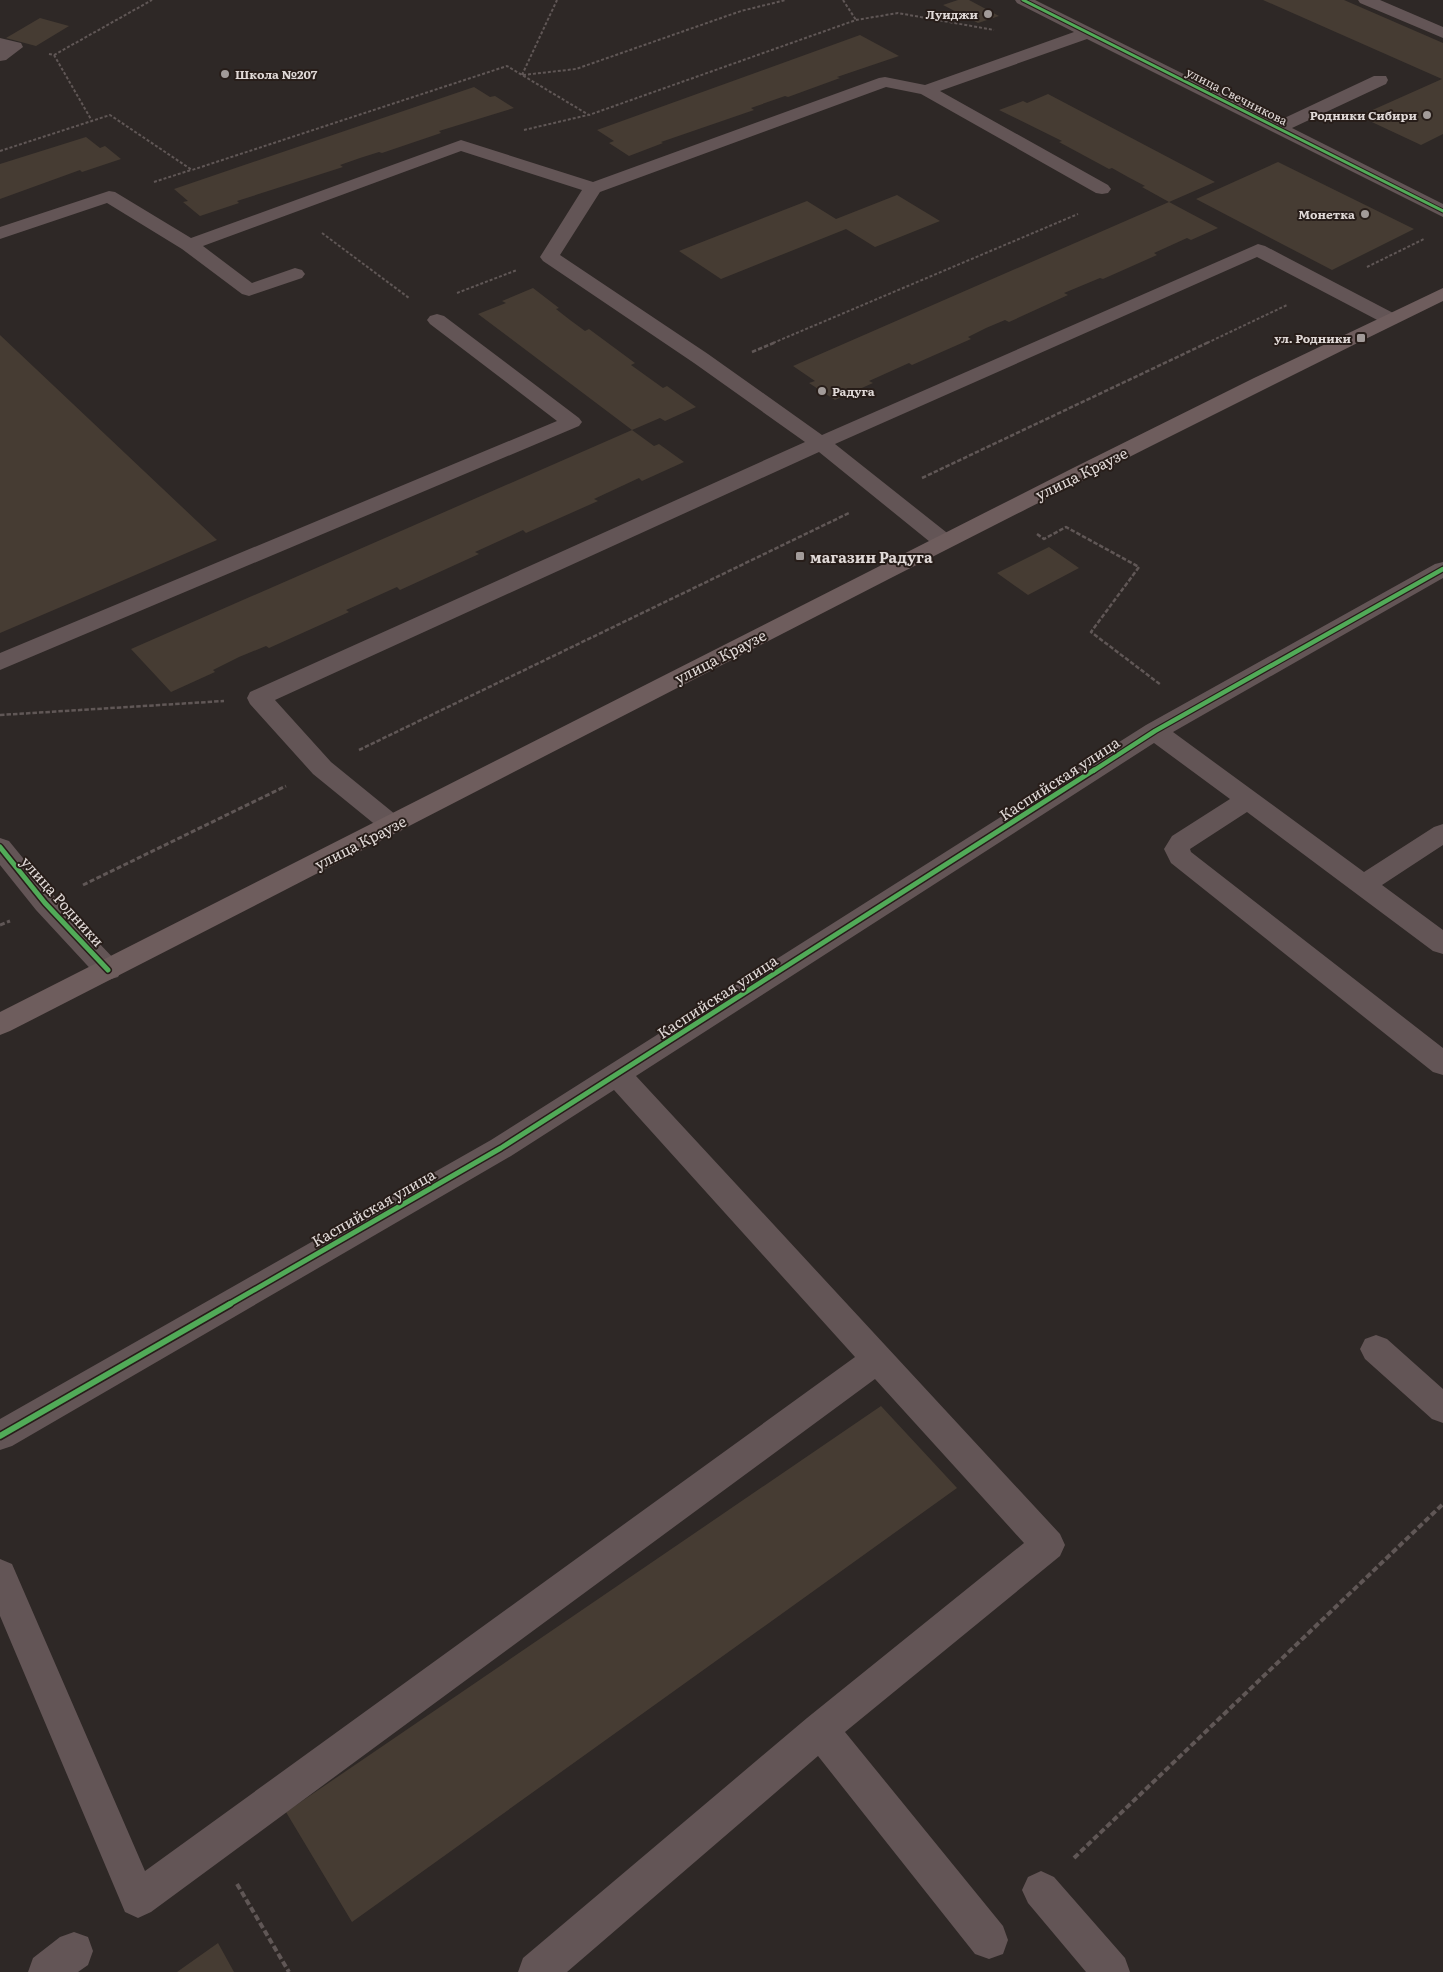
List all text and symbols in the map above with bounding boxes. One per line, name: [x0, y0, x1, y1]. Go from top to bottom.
place label: Луиджи: [926, 5, 978, 23]
marker: Луиджи: [982, 8, 994, 20]
street label: улица Свечникова: [1183, 63, 1291, 130]
place label: Школа №207: [235, 65, 318, 83]
marker: Школа №207: [219, 68, 231, 80]
place label: Родники Сибири: [1310, 106, 1417, 124]
marker: Родники Сибири: [1421, 109, 1433, 121]
place label: Монетка: [1298, 205, 1355, 223]
marker: Монетка: [1359, 208, 1371, 220]
place label: ул. Родники: [1274, 329, 1351, 347]
marker: ул. Родники: [1355, 332, 1367, 344]
place label: Радуга: [832, 382, 875, 400]
marker: Радуга: [816, 385, 828, 397]
street label: улица Краузе: [1031, 441, 1131, 505]
place label: магазин Радуга: [810, 545, 933, 568]
marker: магазин Радуга: [794, 550, 806, 562]
street label: улица Краузе: [670, 623, 770, 689]
street label: Каспийская улица: [994, 730, 1125, 826]
street label: улица Краузе: [310, 809, 410, 875]
street label: улица Родники: [16, 851, 110, 951]
street label: Каспийская улица: [652, 948, 783, 1044]
street label: Каспийская улица: [307, 1162, 440, 1252]

